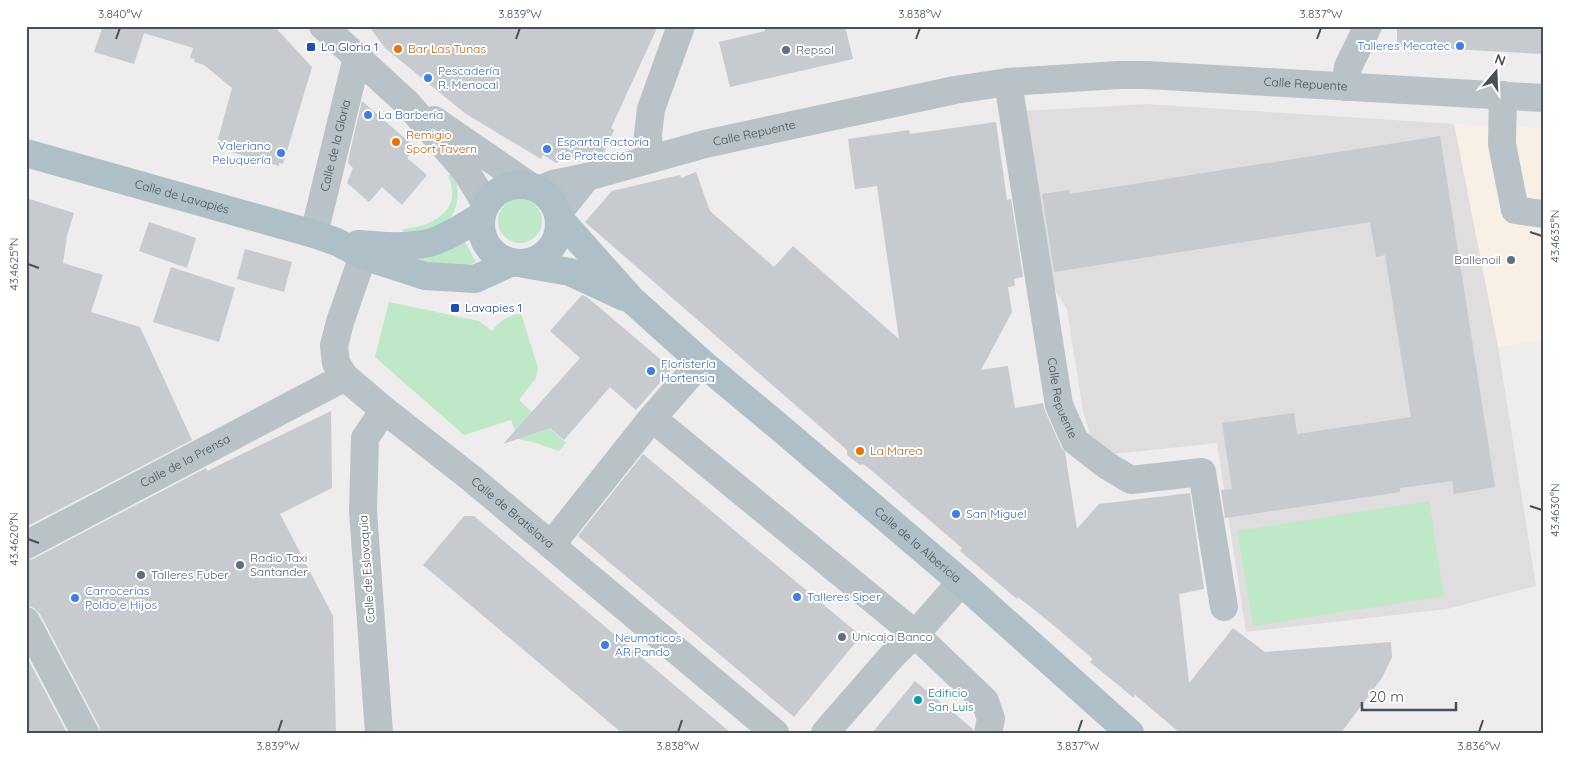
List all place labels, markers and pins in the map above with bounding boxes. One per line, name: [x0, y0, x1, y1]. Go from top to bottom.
place label: Talleres Mecatec: [1357, 38, 1450, 53]
place label: La Gloria 1: [321, 39, 378, 54]
marker: Talleres Mecatec: [1454, 40, 1466, 52]
marker: La Gloria 1: [305, 41, 317, 53]
place label: Bar Las Tunas: [408, 41, 486, 56]
place label: Repsol: [796, 42, 834, 57]
marker: Bar Las Tunas: [392, 43, 404, 55]
marker: Repsol: [780, 44, 792, 56]
place label: Pescadería R. Menocal: [438, 63, 499, 92]
marker: Pescadería R. Menocal: [422, 72, 434, 84]
place label: La Barbería: [378, 107, 443, 122]
marker: La Barbería: [362, 109, 374, 121]
place label: Remigio Sport Tavern: [406, 127, 477, 156]
place label: Esparta Factoría de Protección: [557, 134, 649, 163]
marker: Remigio Sport Tavern: [390, 136, 402, 148]
place label: Valeriano Peluquería: [212, 138, 271, 167]
marker: Esparta Factoría de Protección: [541, 143, 553, 155]
marker: Valeriano Peluquería: [275, 147, 287, 159]
place label: Ballenoil: [1454, 252, 1501, 267]
marker: Ballenoil: [1505, 254, 1517, 266]
place label: Lavapies 1: [465, 300, 522, 315]
marker: Lavapies 1: [449, 302, 461, 314]
place label: Floristería Hortensia: [661, 356, 716, 385]
marker: Floristería Hortensia: [645, 365, 657, 377]
place label: La Marea: [870, 443, 923, 458]
marker: La Marea: [854, 445, 866, 457]
place label: San Miguel: [966, 506, 1026, 521]
marker: San Miguel: [950, 508, 962, 520]
place label: Radio Taxi Santander: [250, 550, 308, 579]
marker: Radio Taxi Santander: [234, 559, 246, 571]
place label: Talleres Fuber: [151, 567, 229, 582]
marker: Talleres Fuber: [135, 569, 147, 581]
place label: Carrocerías Poldo e Hijos: [85, 583, 157, 612]
place label: Talleres Siper: [807, 589, 881, 604]
marker: Talleres Siper: [791, 591, 803, 603]
marker: Carrocerías Poldo e Hijos: [69, 592, 81, 604]
place label: Unicaja Banco: [852, 629, 933, 644]
place label: Neumaticos AR Pando: [615, 630, 682, 659]
marker: Unicaja Banco: [836, 631, 848, 643]
marker: Neumaticos AR Pando: [599, 639, 611, 651]
place label: Edificio San Luis: [928, 685, 974, 714]
marker: Edificio San Luis: [912, 694, 924, 706]

